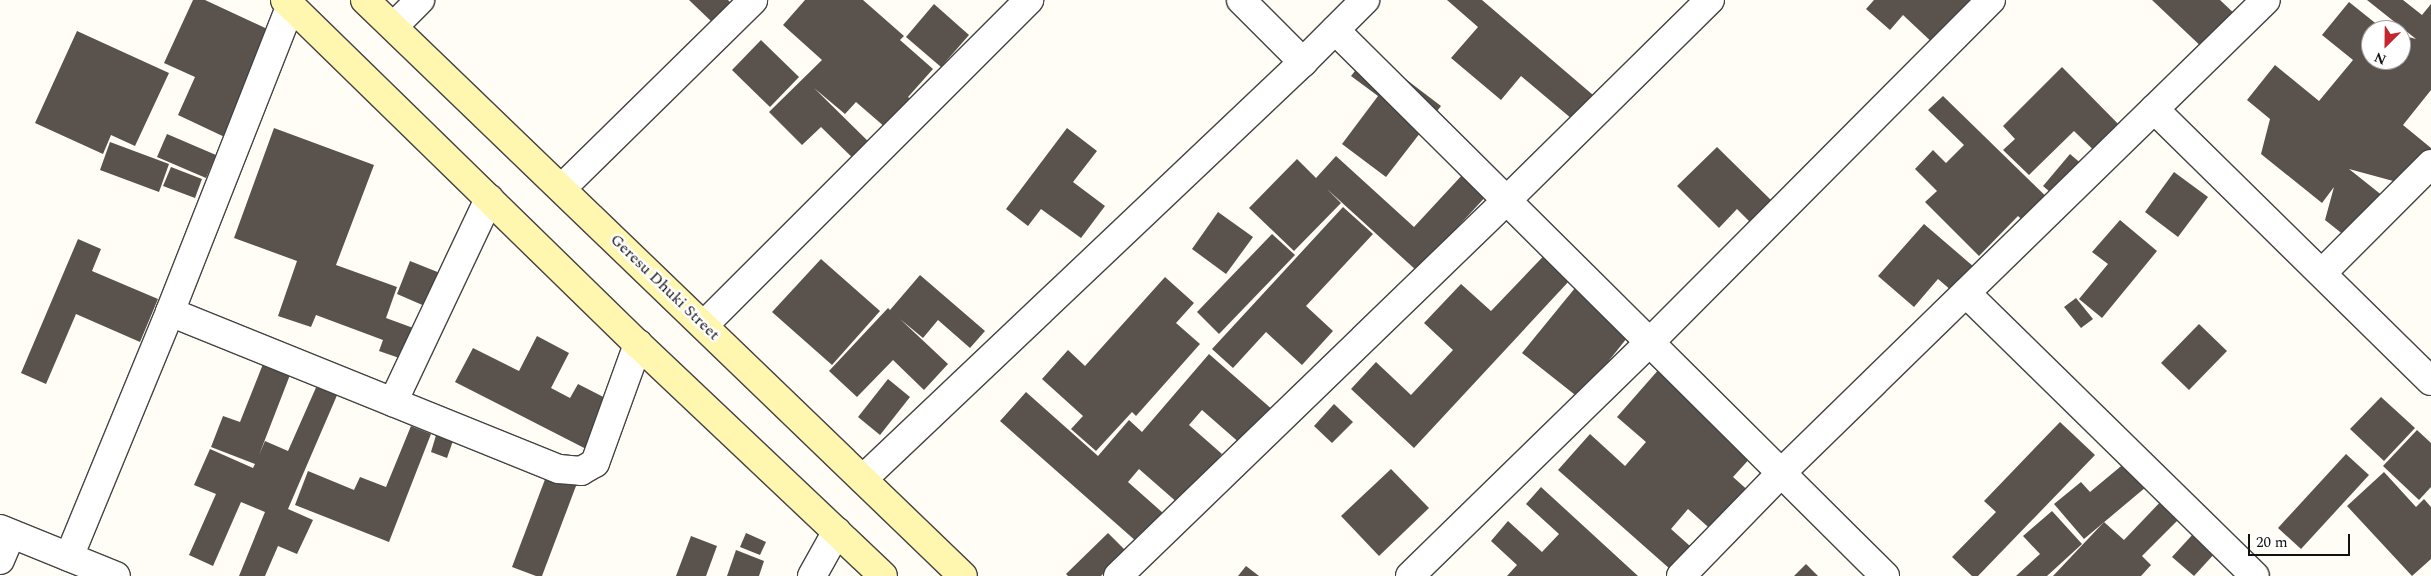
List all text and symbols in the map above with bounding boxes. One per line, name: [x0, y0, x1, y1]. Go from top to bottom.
north arrow: [2361, 20, 2411, 70]
text: N: [2371, 46, 2390, 70]
street label: Geresu Dhuki Street: [606, 230, 724, 344]
scale bar: [2251, 524, 2354, 556]
text: 20 m: [2256, 531, 2288, 554]

